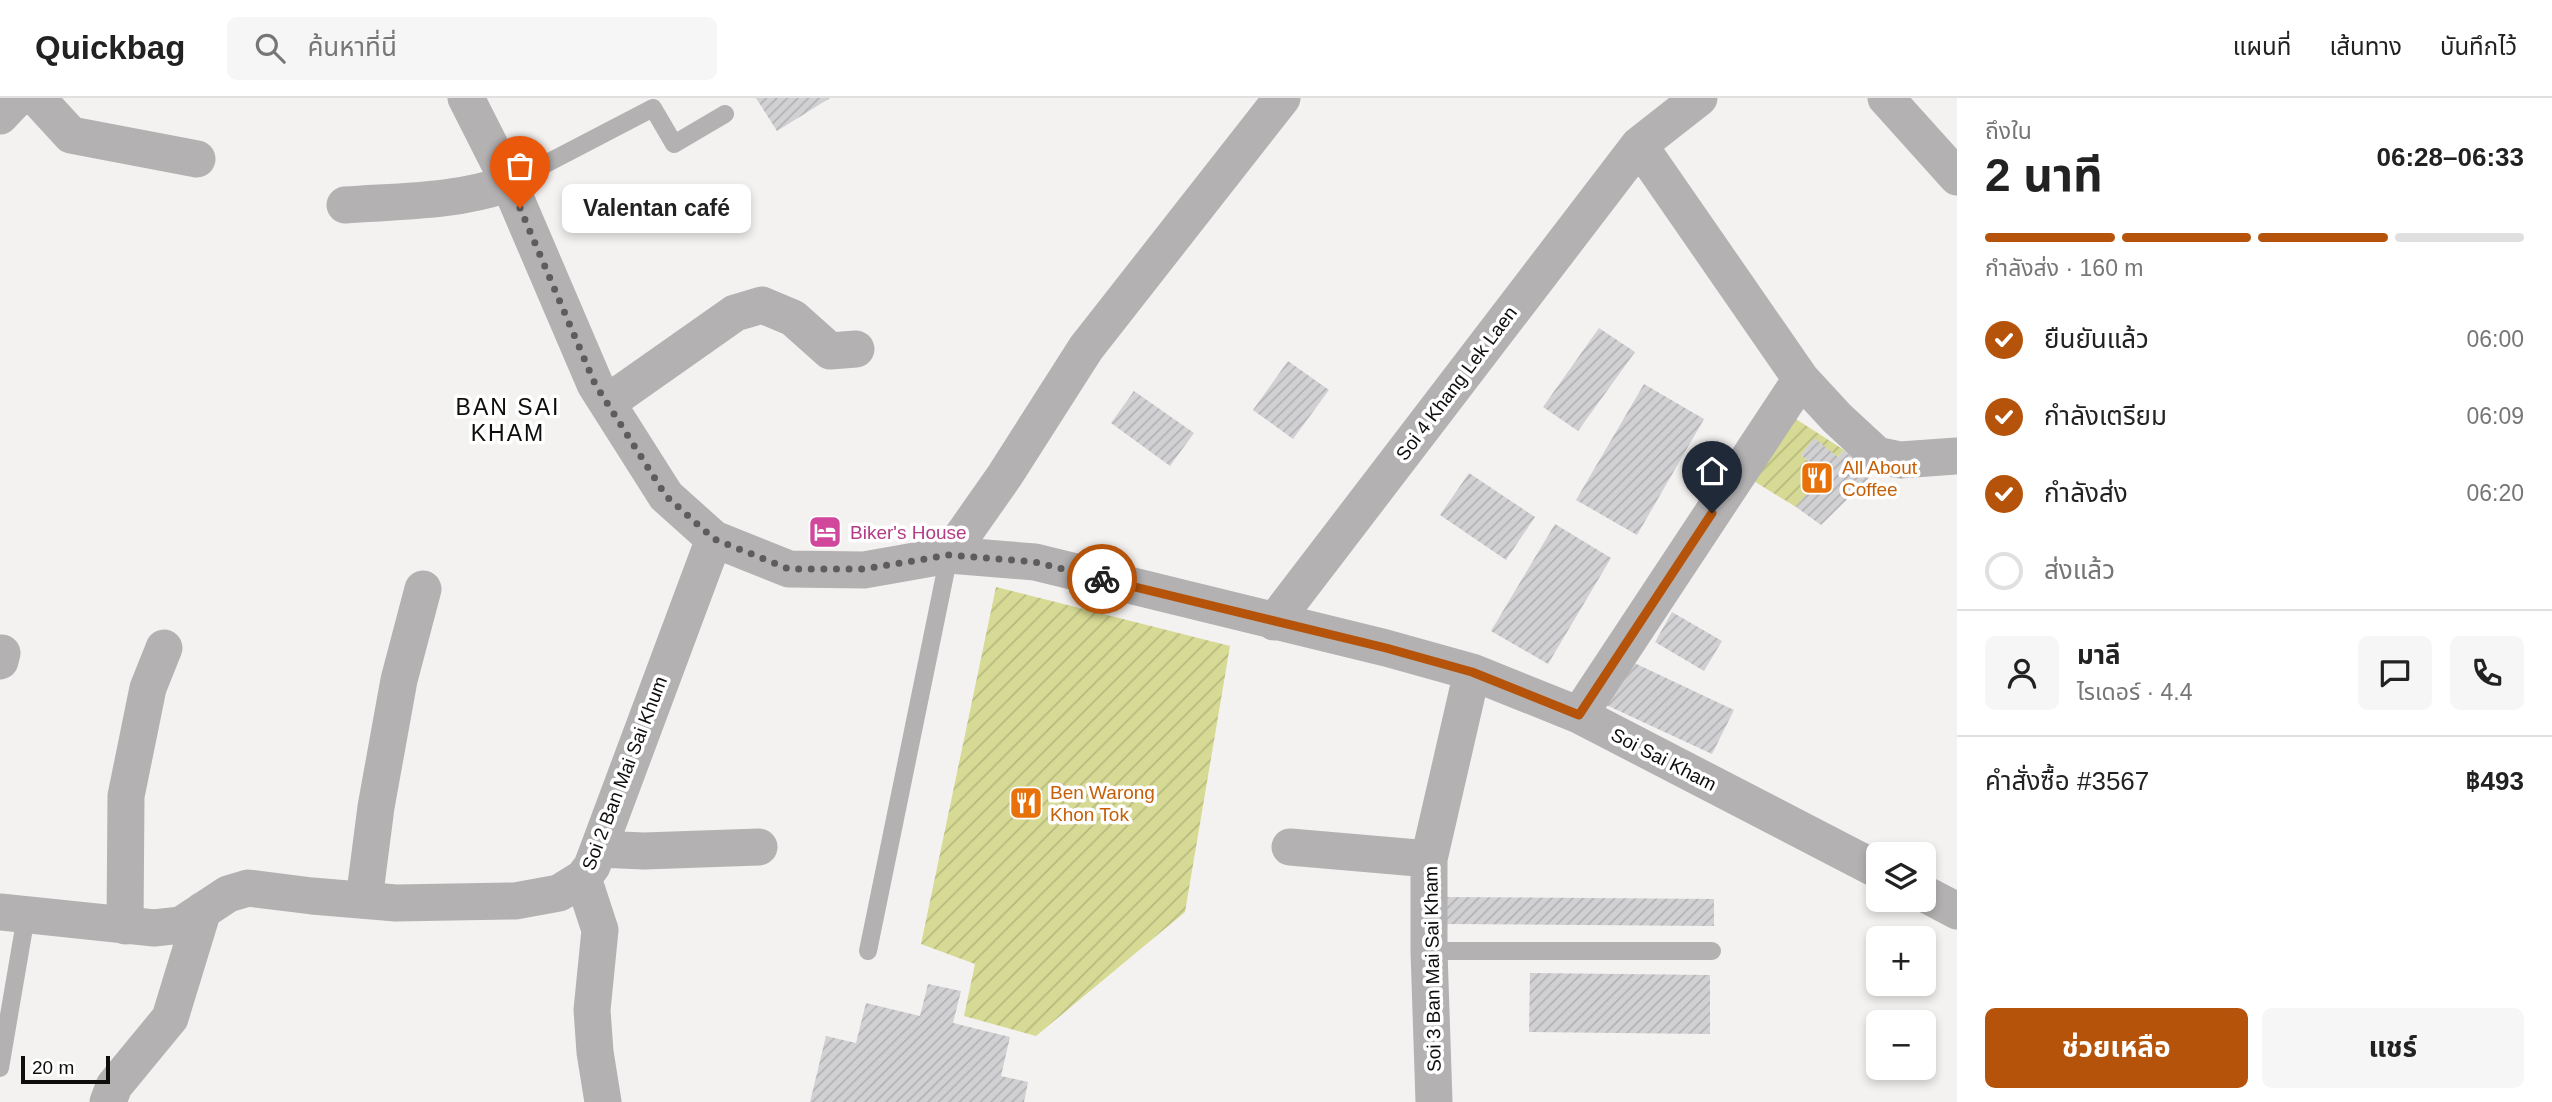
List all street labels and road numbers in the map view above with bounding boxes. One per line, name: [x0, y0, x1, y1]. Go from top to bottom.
street label: Soi 4 Khang Lek Laen: [1392, 302, 1521, 464]
street label: Soi 2 Ban Mai Sai Khum: [578, 673, 671, 873]
street label: Soi Sai Kham: [1608, 724, 1720, 795]
street label: Soi 3 Ban Mai Sai Kham: [1420, 866, 1445, 1072]

